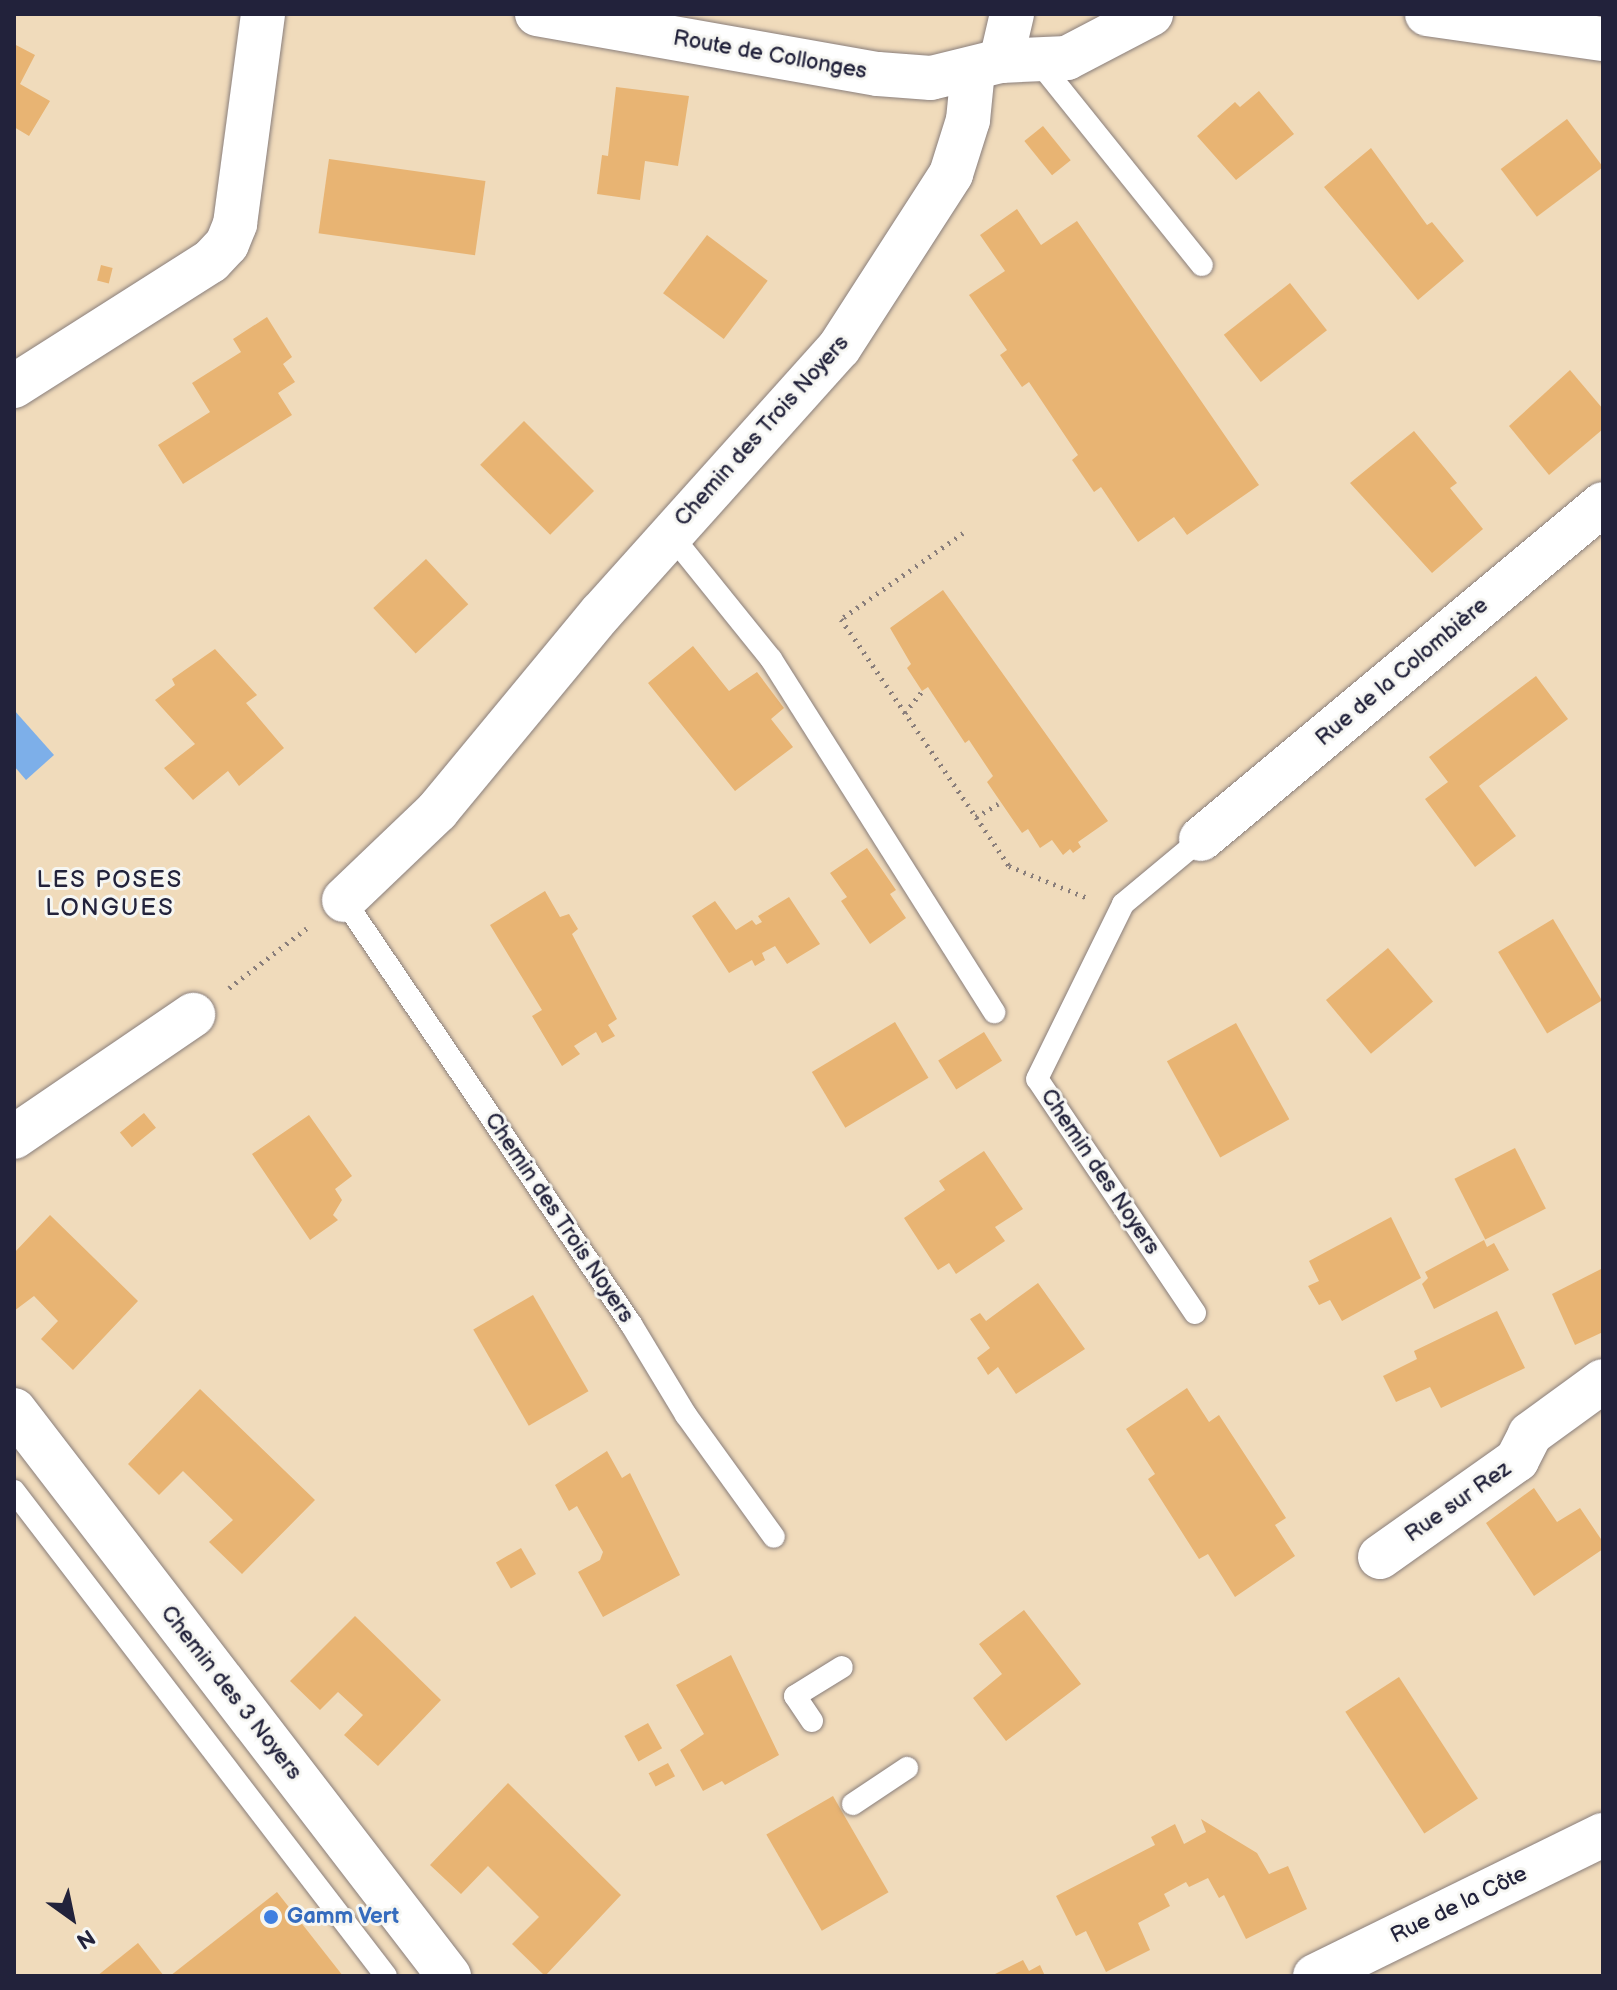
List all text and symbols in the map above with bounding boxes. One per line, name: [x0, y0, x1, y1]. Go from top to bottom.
street label: Route de Collonges: [671, 25, 869, 85]
street label: Chemin des Trois Noyers: [669, 330, 855, 532]
street label: Rue de la Colombière: [1311, 592, 1493, 752]
district label: LES POSES LONGUES: [37, 866, 183, 922]
street label: Chemin des Noyers: [1035, 1084, 1165, 1260]
street label: Chemin des Trois Noyers: [479, 1108, 639, 1328]
street label: Rue sur Rez: [1400, 1456, 1516, 1548]
street label: Chemin des 3 Noyers: [155, 1601, 307, 1785]
street label: Rue de la Côte: [1386, 1861, 1532, 1949]
north arrow: [32, 1878, 112, 1958]
place label: Gamm Vert: [287, 1904, 400, 1930]
marker: Gamm Vert: [262, 1908, 280, 1926]
text: N: [71, 1923, 100, 1954]

